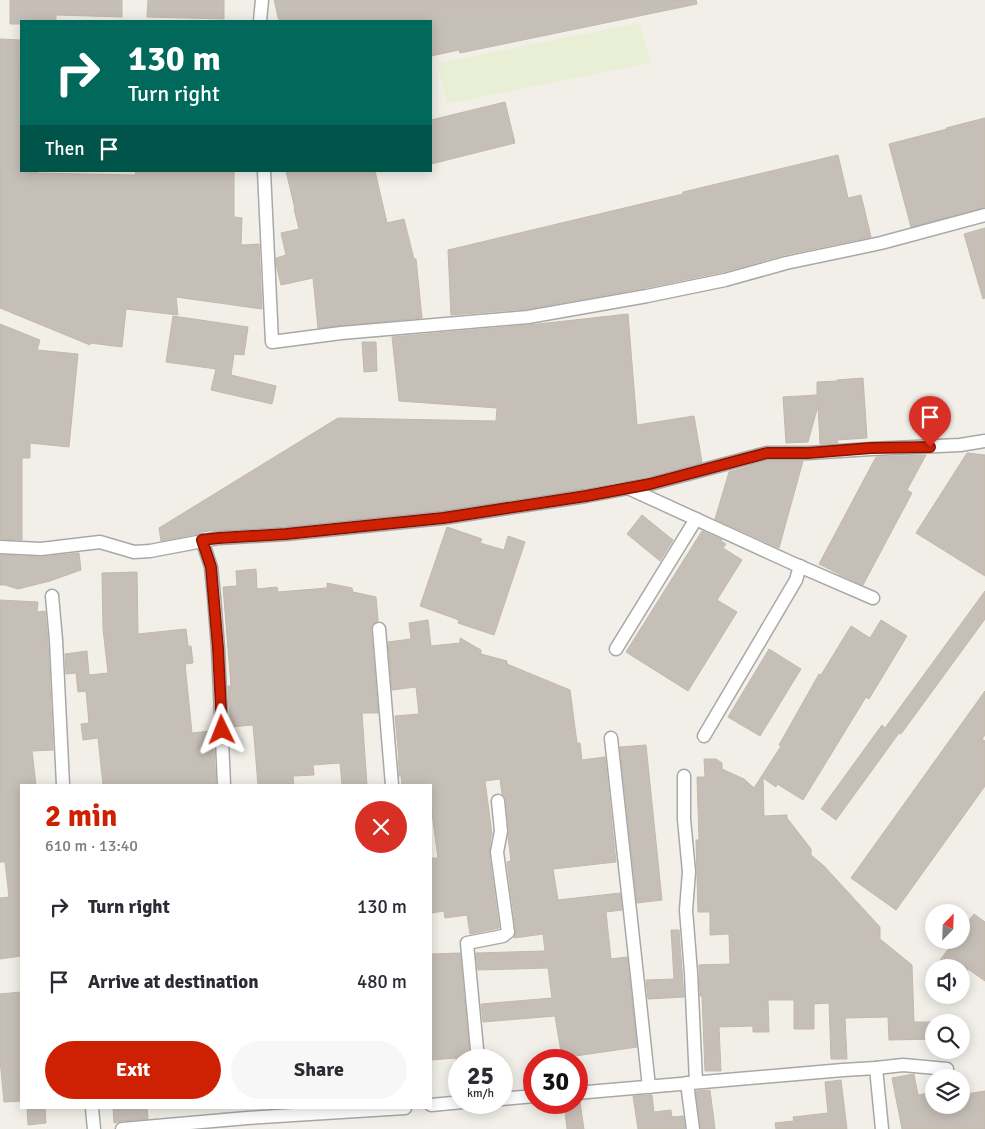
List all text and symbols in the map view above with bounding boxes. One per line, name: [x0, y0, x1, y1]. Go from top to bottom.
text: 130 m: [128, 37, 221, 80]
icon: right: [45, 40, 110, 105]
text: Turn right: [128, 80, 220, 107]
icon: arrive: [95, 135, 123, 163]
text: Then: [45, 137, 85, 161]
pin: [909, 396, 951, 447]
icon: arrive: [916, 403, 944, 431]
position arrow: [195, 703, 247, 755]
text: 2 min: [45, 798, 117, 835]
button: close: [355, 801, 407, 853]
text: 610 m · 13:40: [45, 836, 138, 856]
icon: right: [45, 893, 73, 921]
text: Turn right: [88, 895, 170, 919]
text: 130 m: [357, 895, 407, 919]
north arrow: [925, 904, 970, 949]
map controls: [925, 904, 970, 1114]
button: sound: [925, 959, 970, 1004]
icon: arrive: [45, 968, 73, 996]
text: Arrive at destination: [88, 970, 259, 994]
text: 480 m: [357, 970, 407, 994]
button: search: [925, 1014, 970, 1059]
button: Exit: [45, 1041, 221, 1099]
button: Share: [231, 1041, 407, 1099]
speed limit sign: 30: [523, 1049, 588, 1114]
text: 25: [467, 1060, 494, 1091]
button: layers: [925, 1069, 970, 1114]
text: km/h: [467, 1086, 494, 1101]

